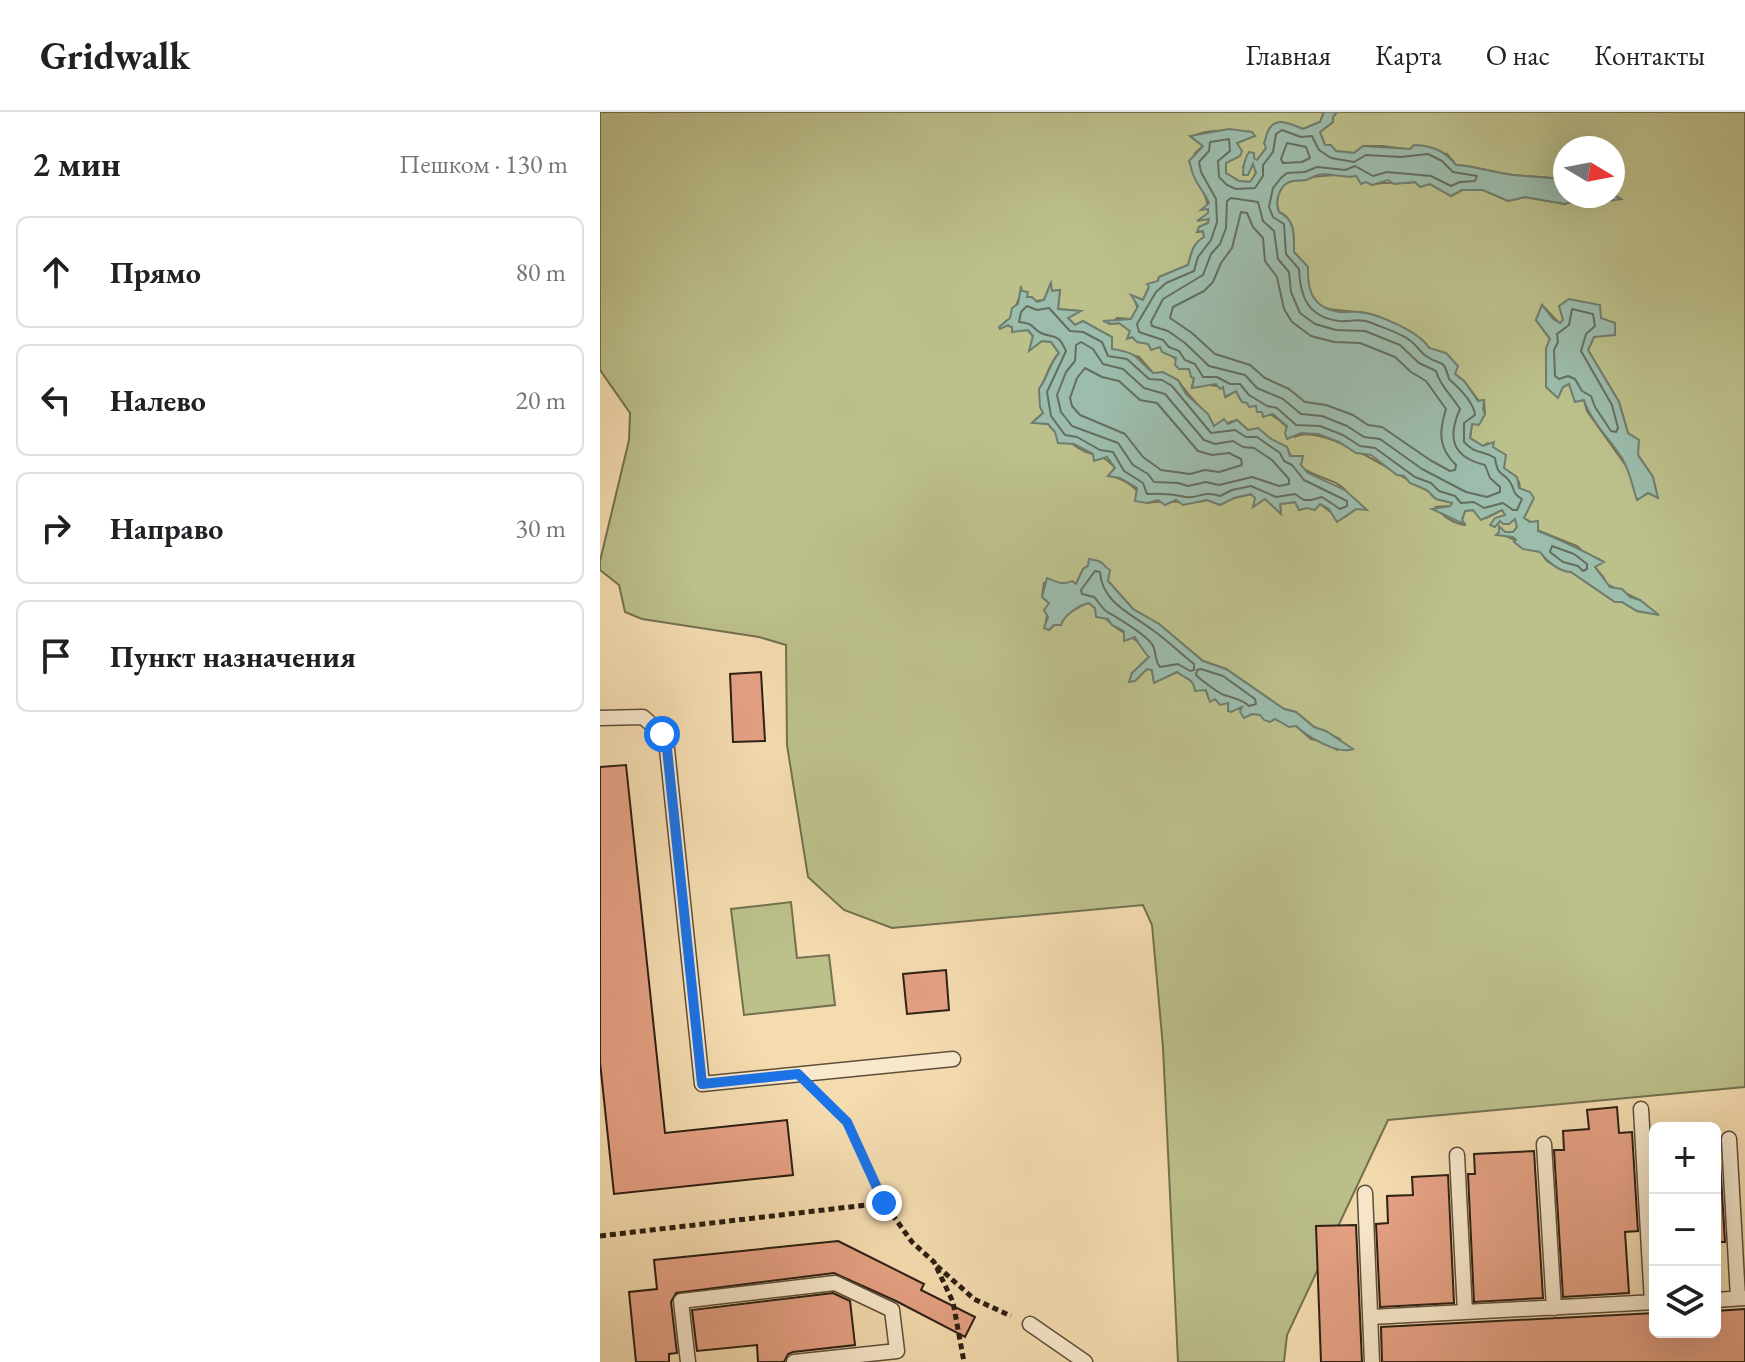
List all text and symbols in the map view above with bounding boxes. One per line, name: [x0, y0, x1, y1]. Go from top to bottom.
text: Gridwalk: [40, 31, 190, 80]
text: Главная: [1246, 37, 1331, 73]
text: Карта: [1375, 37, 1442, 73]
text: О нас: [1486, 37, 1550, 73]
text: Контакты: [1594, 37, 1705, 73]
north arrow: [1553, 136, 1625, 208]
text: 2 мин: [32, 142, 121, 186]
text: Пешком · 130 m: [399, 147, 568, 181]
icon: ahead: [34, 250, 78, 294]
text: Прямо: [110, 253, 201, 292]
text: 80 m: [516, 255, 566, 289]
icon: left: [34, 378, 78, 422]
text: Налево: [110, 381, 206, 420]
text: 20 m: [516, 383, 566, 417]
icon: right: [34, 506, 78, 550]
text: Направо: [110, 509, 223, 548]
text: 30 m: [516, 511, 566, 545]
icon: arrive: [34, 634, 78, 678]
text: Пункт назначения: [110, 637, 356, 676]
route start: [644, 716, 680, 752]
map controls: [1649, 1122, 1721, 1338]
button: +: [1649, 1122, 1721, 1194]
route end: [866, 1185, 902, 1221]
button: −: [1649, 1194, 1721, 1266]
button: layers: [1649, 1266, 1721, 1338]

